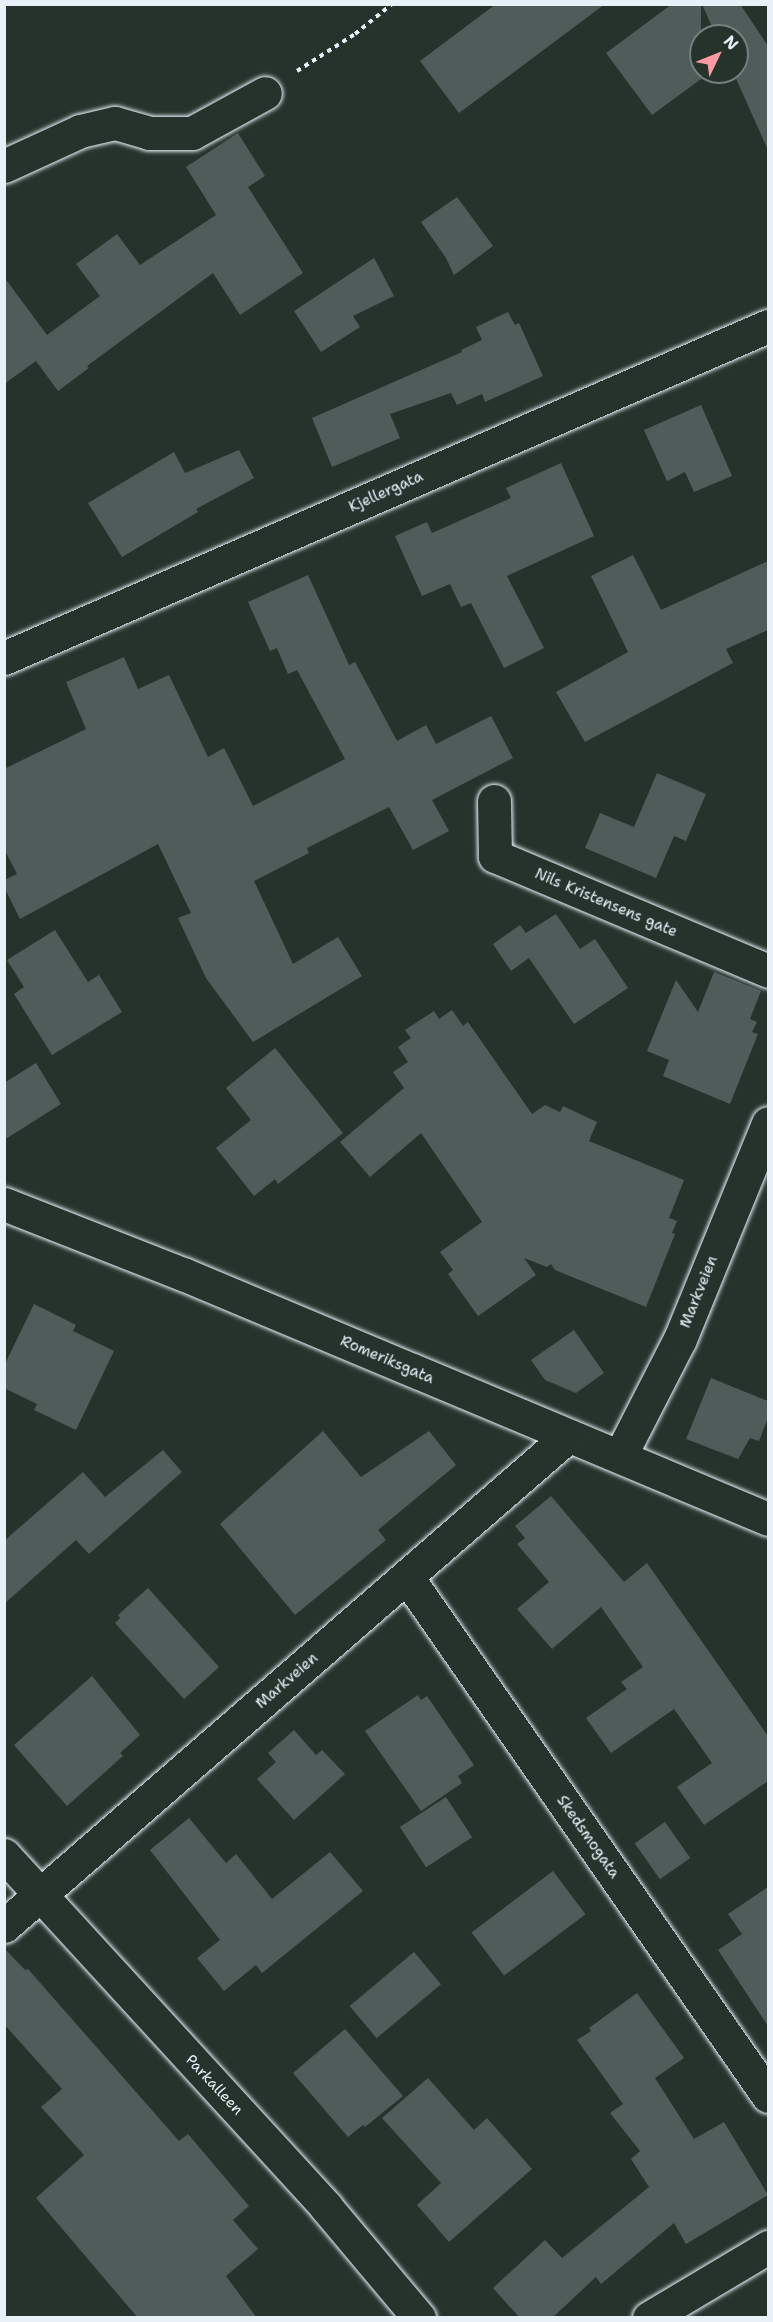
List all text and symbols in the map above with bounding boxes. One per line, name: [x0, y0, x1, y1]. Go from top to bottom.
north arrow: [689, 24, 749, 84]
text: N: [719, 31, 743, 55]
street label: Kjellergata: [346, 468, 426, 516]
street label: Nils Kristensens gate: [532, 865, 680, 941]
street label: Markveien: [676, 1253, 722, 1331]
street label: Romeriksgata: [337, 1332, 437, 1388]
street label: Markveien: [252, 1649, 322, 1713]
street label: Skedsmogata: [553, 1792, 623, 1882]
street label: Parkalleen: [182, 2051, 246, 2119]

